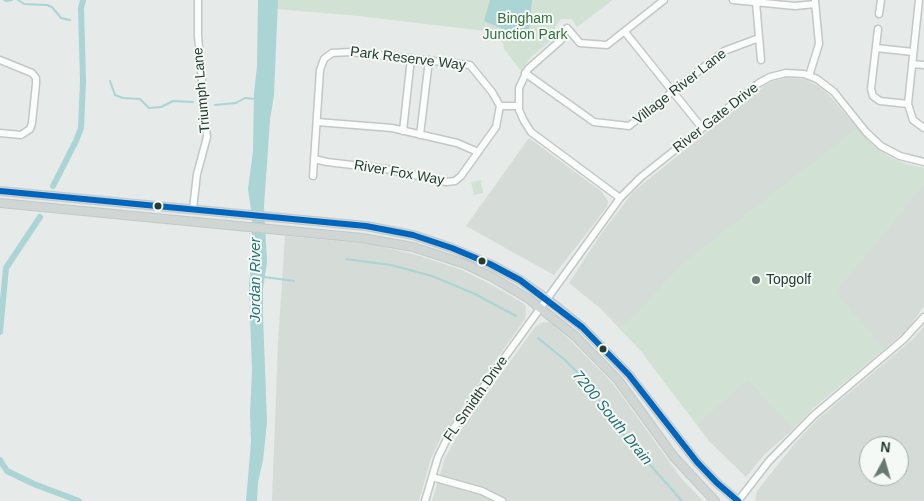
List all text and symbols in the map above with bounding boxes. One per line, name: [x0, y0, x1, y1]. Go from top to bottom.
park label: Bingham Junction Park: [483, 11, 567, 44]
street label: Park Reserve Way: [349, 44, 467, 74]
street label: Village River Lane: [630, 45, 730, 129]
street label: Triumph Lane: [190, 47, 214, 133]
street label: River Gate Drive: [670, 80, 762, 156]
street label: River Fox Way: [353, 157, 445, 189]
unlabelled marker: [153, 201, 163, 211]
water label: Jordan River: [247, 237, 265, 323]
unlabelled marker: [477, 256, 487, 266]
place label: Topgolf: [766, 272, 811, 288]
marker: Topgolf: [750, 274, 762, 286]
unlabelled marker: [598, 344, 608, 354]
street label: FL Smidth Drive: [440, 353, 512, 445]
water label: 7200 South Drain: [568, 367, 656, 469]
north arrow: [859, 436, 909, 486]
text: N: [880, 439, 891, 456]

